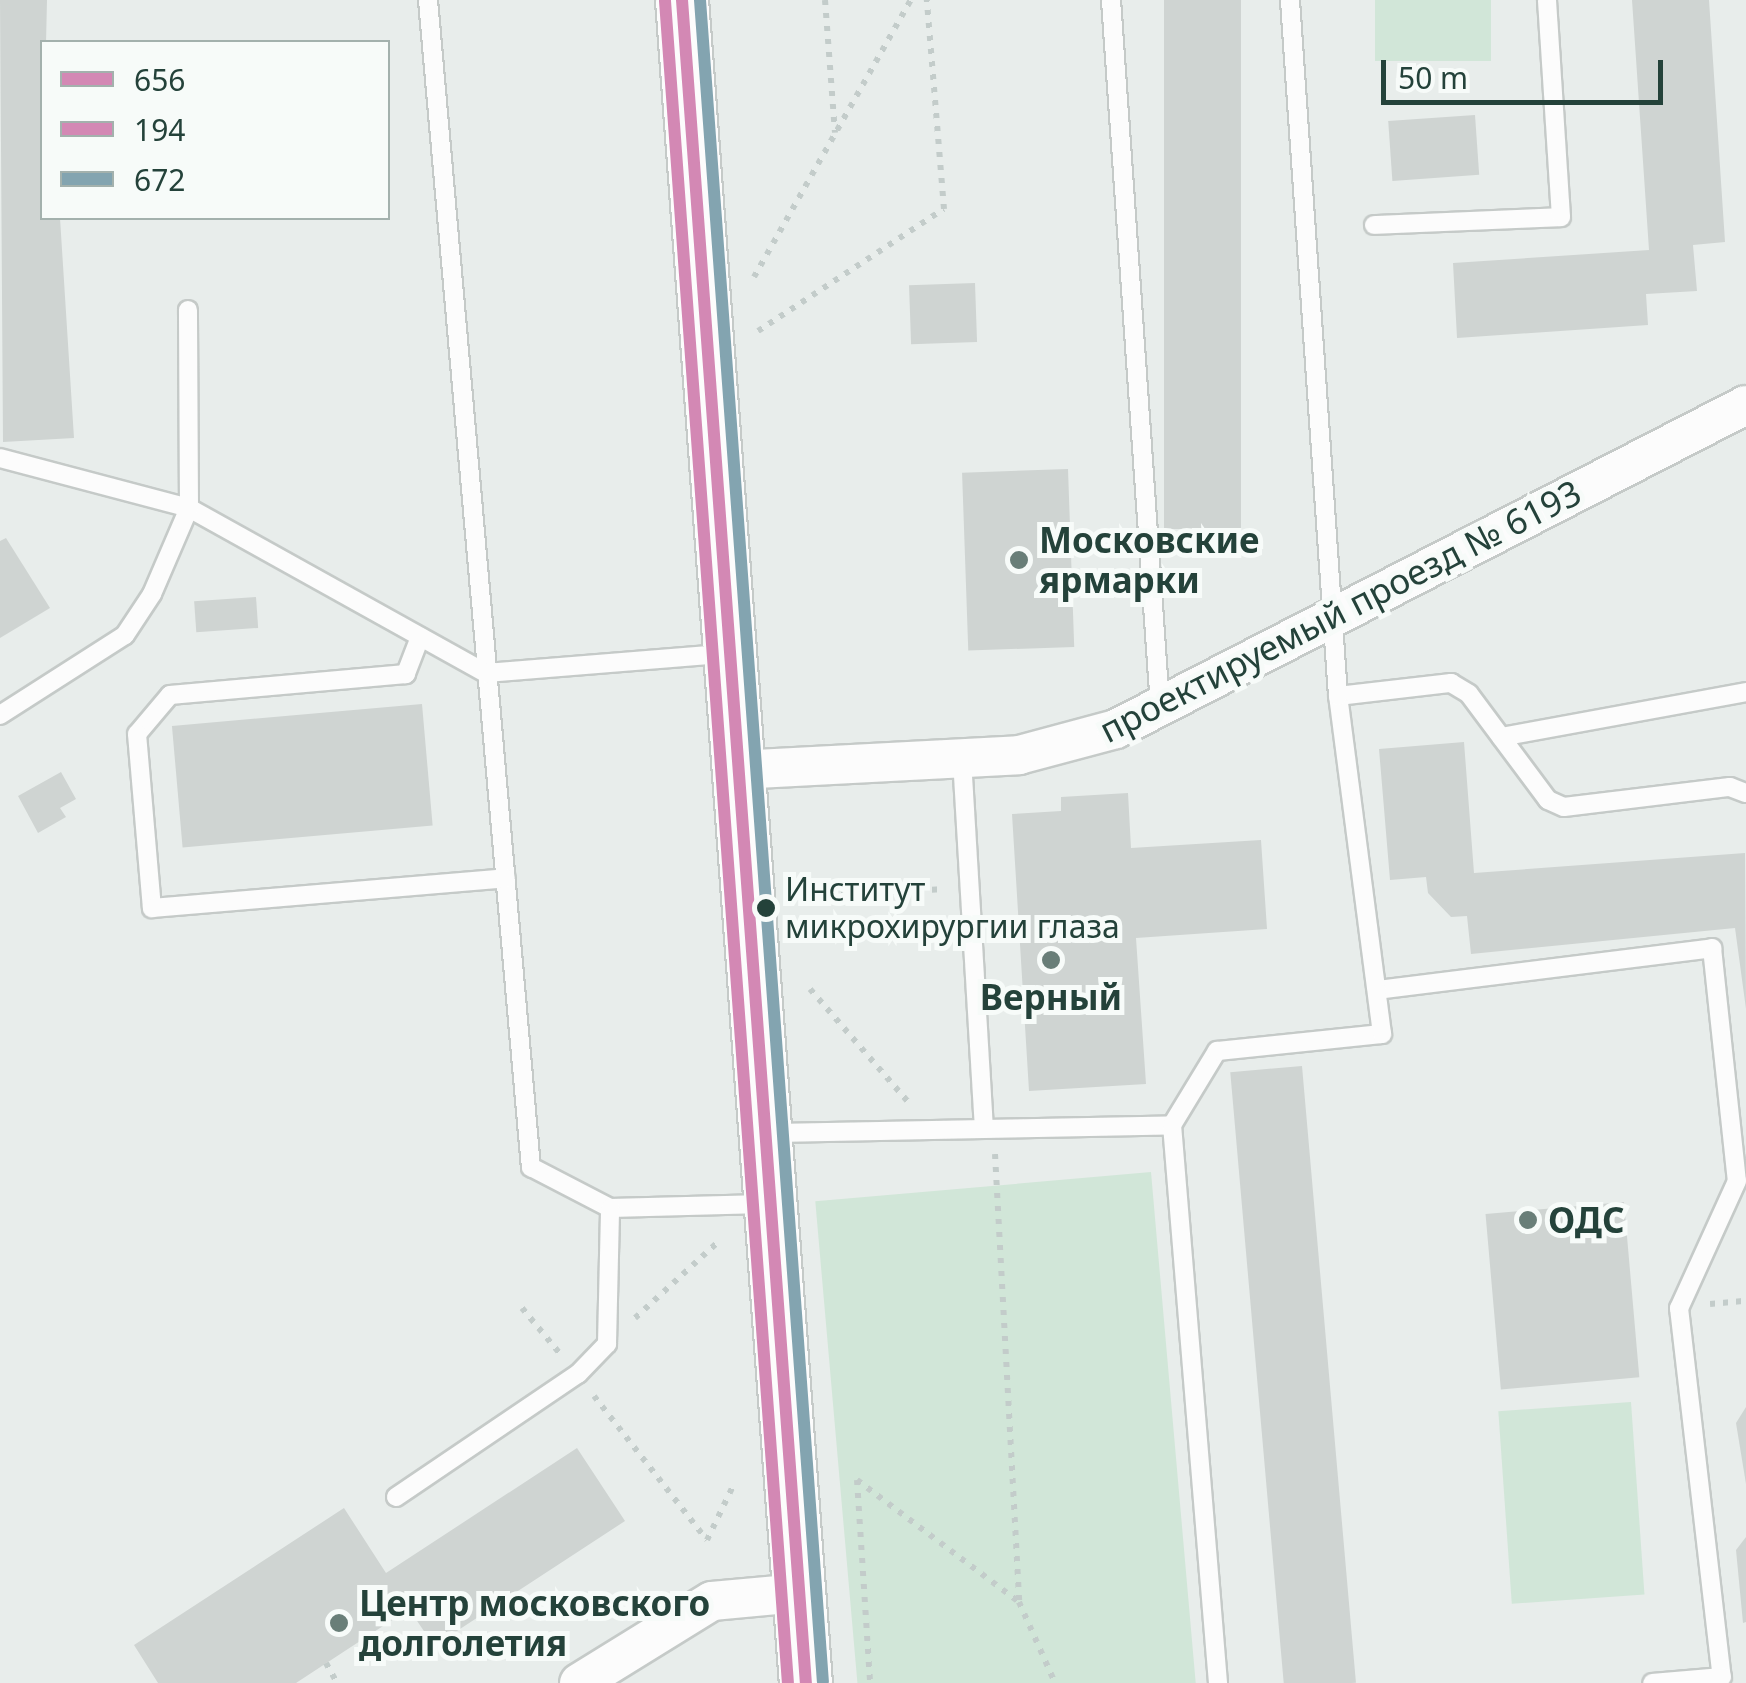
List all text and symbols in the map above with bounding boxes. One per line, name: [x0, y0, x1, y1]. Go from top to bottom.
legend: [40, 40, 390, 220]
scale bar: [1386, 40, 1668, 102]
text: 50 m: [1398, 57, 1468, 98]
text: 656: [134, 59, 185, 100]
text: 194: [134, 109, 185, 150]
text: 672: [134, 159, 185, 200]
street label: проектируемый проезд № 6193: [1092, 471, 1588, 751]
place label: Московские ярмарки: [1039, 519, 1259, 601]
marker: Московские ярмарки: [1008, 549, 1030, 571]
place label: Институт микрохирургии глаза: [785, 871, 1120, 946]
marker: Институт микрохирургии глаза: [756, 898, 776, 918]
marker: Верный: [1040, 949, 1062, 971]
place label: Верный: [980, 976, 1122, 1018]
place label: ОДС: [1548, 1199, 1625, 1241]
marker: ОДС: [1517, 1209, 1539, 1231]
place label: Центр московского долголетия: [359, 1582, 710, 1664]
marker: Центр московского долголетия: [328, 1612, 350, 1634]

